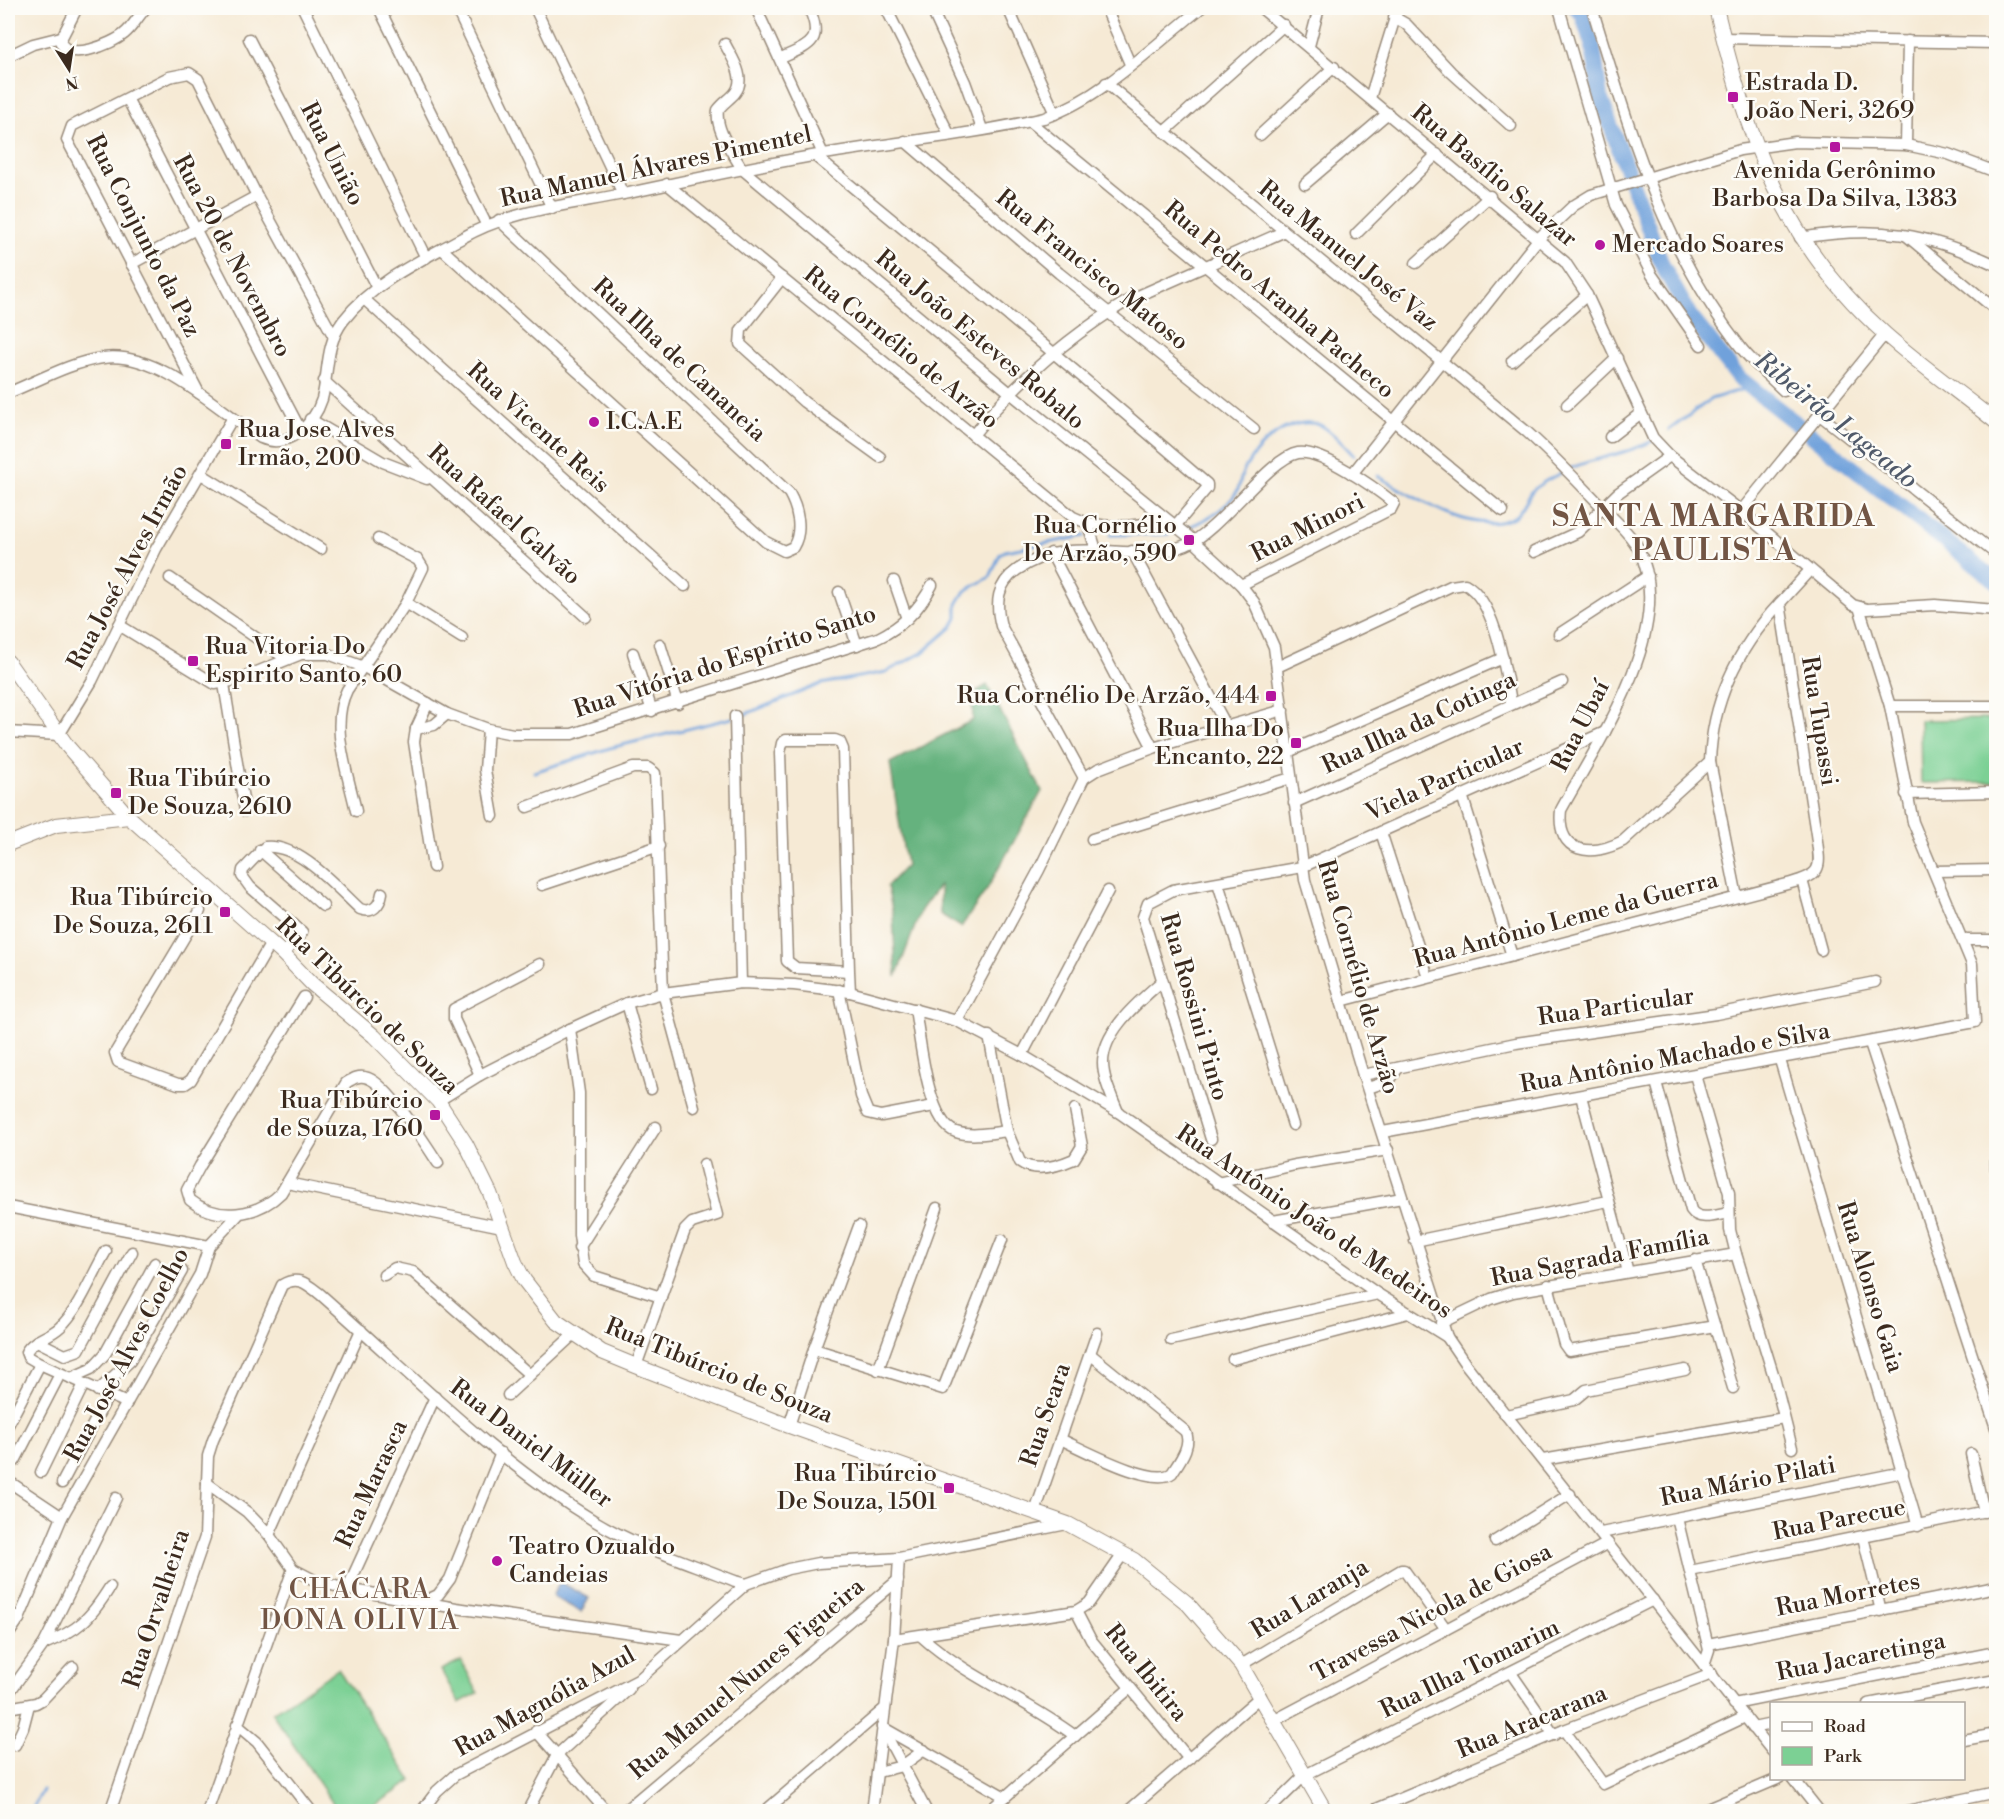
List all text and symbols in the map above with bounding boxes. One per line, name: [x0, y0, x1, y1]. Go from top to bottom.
north arrow: [39, 39, 99, 99]
place label: Estrada D. João Neri, 3269: [1744, 68, 1914, 126]
text: N: [63, 72, 80, 94]
marker: Estrada D. João Neri, 3269: [1726, 90, 1740, 104]
street label: Rua União: [293, 97, 371, 211]
street label: Rua Basílio Salazar: [1405, 98, 1583, 254]
street label: Rua Manuel Álvares Pimentel: [497, 118, 814, 215]
street label: Rua Conjunto da Paz: [79, 130, 207, 342]
marker: Avenida Gerônimo Barbosa Da Silva, 1383: [1828, 140, 1842, 154]
street label: Rua 20 de Novembro: [166, 150, 298, 362]
place label: Avenida Gerônimo Barbosa Da Silva, 1383: [1712, 156, 1957, 214]
street label: Rua Manuel José Vaz: [1252, 174, 1444, 338]
street label: Rua Francisco Matoso: [989, 183, 1195, 357]
street label: Rua Pedro Aranha Pacheco: [1157, 195, 1401, 405]
place label: Mercado Soares: [1612, 230, 1784, 260]
marker: Mercado Soares: [1593, 238, 1607, 252]
street label: Rua João Esteves Robalo: [869, 243, 1091, 437]
street label: Rua Cornélio de Arzão: [797, 260, 1005, 436]
street label: Rua Ilha de Cananeia: [586, 272, 773, 449]
water label: Ribeirão Lageado: [1747, 344, 1924, 496]
street label: Rua Vicente Reis: [460, 356, 616, 500]
place label: I.C.A.E: [606, 407, 682, 437]
place label: Rua Jose Alves Irmão, 200: [238, 415, 395, 473]
marker: I.C.A.E: [587, 415, 601, 429]
marker: Rua Jose Alves Irmão, 200: [219, 437, 233, 451]
street label: Rua Rafael Galvão: [421, 438, 587, 592]
street label: Rua José Alves Irmão: [61, 459, 195, 675]
street label: Rua Minori: [1246, 487, 1370, 569]
district label: SANTA MARGARIDA PAULISTA: [1552, 498, 1876, 570]
place label: Rua Cornélio De Arzão, 590: [1023, 511, 1177, 569]
marker: Rua Cornélio De Arzão, 590: [1182, 533, 1196, 547]
street label: Rua Vitória do Espírito Santo: [570, 599, 880, 725]
place label: Rua Vitoria Do Espirito Santo, 60: [205, 632, 402, 690]
marker: Rua Vitoria Do Espirito Santo, 60: [186, 654, 200, 668]
street label: Rua Tupassi: [1794, 654, 1844, 788]
street label: Rua Ilha da Cotinga: [1317, 665, 1522, 781]
street label: Rua Ubaí: [1545, 674, 1617, 777]
place label: Rua Cornélio De Arzão, 444: [957, 681, 1259, 711]
marker: Rua Cornélio De Arzão, 444: [1264, 689, 1278, 703]
place label: Rua Ilha Do Encanto, 22: [1155, 714, 1284, 772]
street label: Viela Particular: [1360, 732, 1529, 829]
marker: Rua Ilha Do Encanto, 22: [1289, 736, 1303, 750]
place label: Rua Tibúrcio De Souza, 2610: [128, 764, 292, 822]
marker: Rua Tibúrcio De Souza, 2610: [109, 786, 123, 800]
street label: Rua Cornélio de Arzão: [1310, 856, 1406, 1098]
street label: Rua Antônio Leme da Guerra: [1410, 865, 1722, 975]
place label: Rua Tibúrcio De Souza, 2611: [53, 883, 214, 941]
marker: Rua Tibúrcio De Souza, 2611: [218, 905, 232, 919]
street label: Rua Rossini Pinto: [1153, 910, 1235, 1104]
street label: Rua Tibúrcio de Souza: [269, 911, 466, 1102]
street label: Rua Particular: [1536, 981, 1696, 1033]
street label: Rua Antônio Machado e Silva: [1518, 1016, 1833, 1100]
place label: Rua Tibúrcio de Souza, 1760: [266, 1086, 423, 1144]
marker: Rua Tibúrcio de Souza, 1760: [428, 1108, 442, 1122]
street label: Rua Antônio João de Medeiros: [1170, 1118, 1458, 1326]
street label: Rua Alonso Gaia: [1830, 1198, 1911, 1377]
street label: Rua Sagrada Família: [1488, 1222, 1713, 1294]
street label: Rua José Alves Coelho: [58, 1243, 196, 1467]
street label: Rua Tibúrcio de Souza: [601, 1312, 838, 1431]
street label: Rua Seara: [1014, 1358, 1078, 1471]
street label: Rua Daniel Müller: [444, 1373, 618, 1515]
street label: Rua Marasca: [329, 1414, 415, 1553]
street label: Rua Mário Pilati: [1658, 1450, 1838, 1514]
place label: Rua Tibúrcio De Souza, 1501: [777, 1459, 938, 1517]
marker: Rua Tibúrcio De Souza, 1501: [942, 1481, 956, 1495]
street label: Rua Parecue: [1770, 1492, 1908, 1548]
street label: Rua Orvalheira: [117, 1525, 197, 1692]
place label: Teatro Ozualdo Candeias: [509, 1532, 675, 1590]
street label: Travessa Nicola de Giosa: [1307, 1536, 1558, 1689]
street label: Rua Laranja: [1246, 1552, 1375, 1646]
marker: Teatro Ozualdo Candeias: [490, 1554, 504, 1568]
street label: Rua Morretes: [1773, 1566, 1923, 1624]
district label: CHÁCARA DONA OLIVIA: [260, 1570, 460, 1638]
street label: Rua Manuel Nunes Figueira: [623, 1571, 871, 1786]
street label: Rua Ilha Tomarim: [1375, 1613, 1565, 1725]
street label: Rua Ibitira: [1098, 1618, 1195, 1728]
street label: Rua Jacaretinga: [1774, 1626, 1949, 1688]
street label: Rua Magnólia Azul: [449, 1640, 641, 1764]
street label: Rua Aracarana: [1452, 1678, 1612, 1766]
legend: [1770, 1702, 1965, 1780]
text: Road: [1824, 1715, 1867, 1738]
text: Park: [1824, 1745, 1863, 1768]

